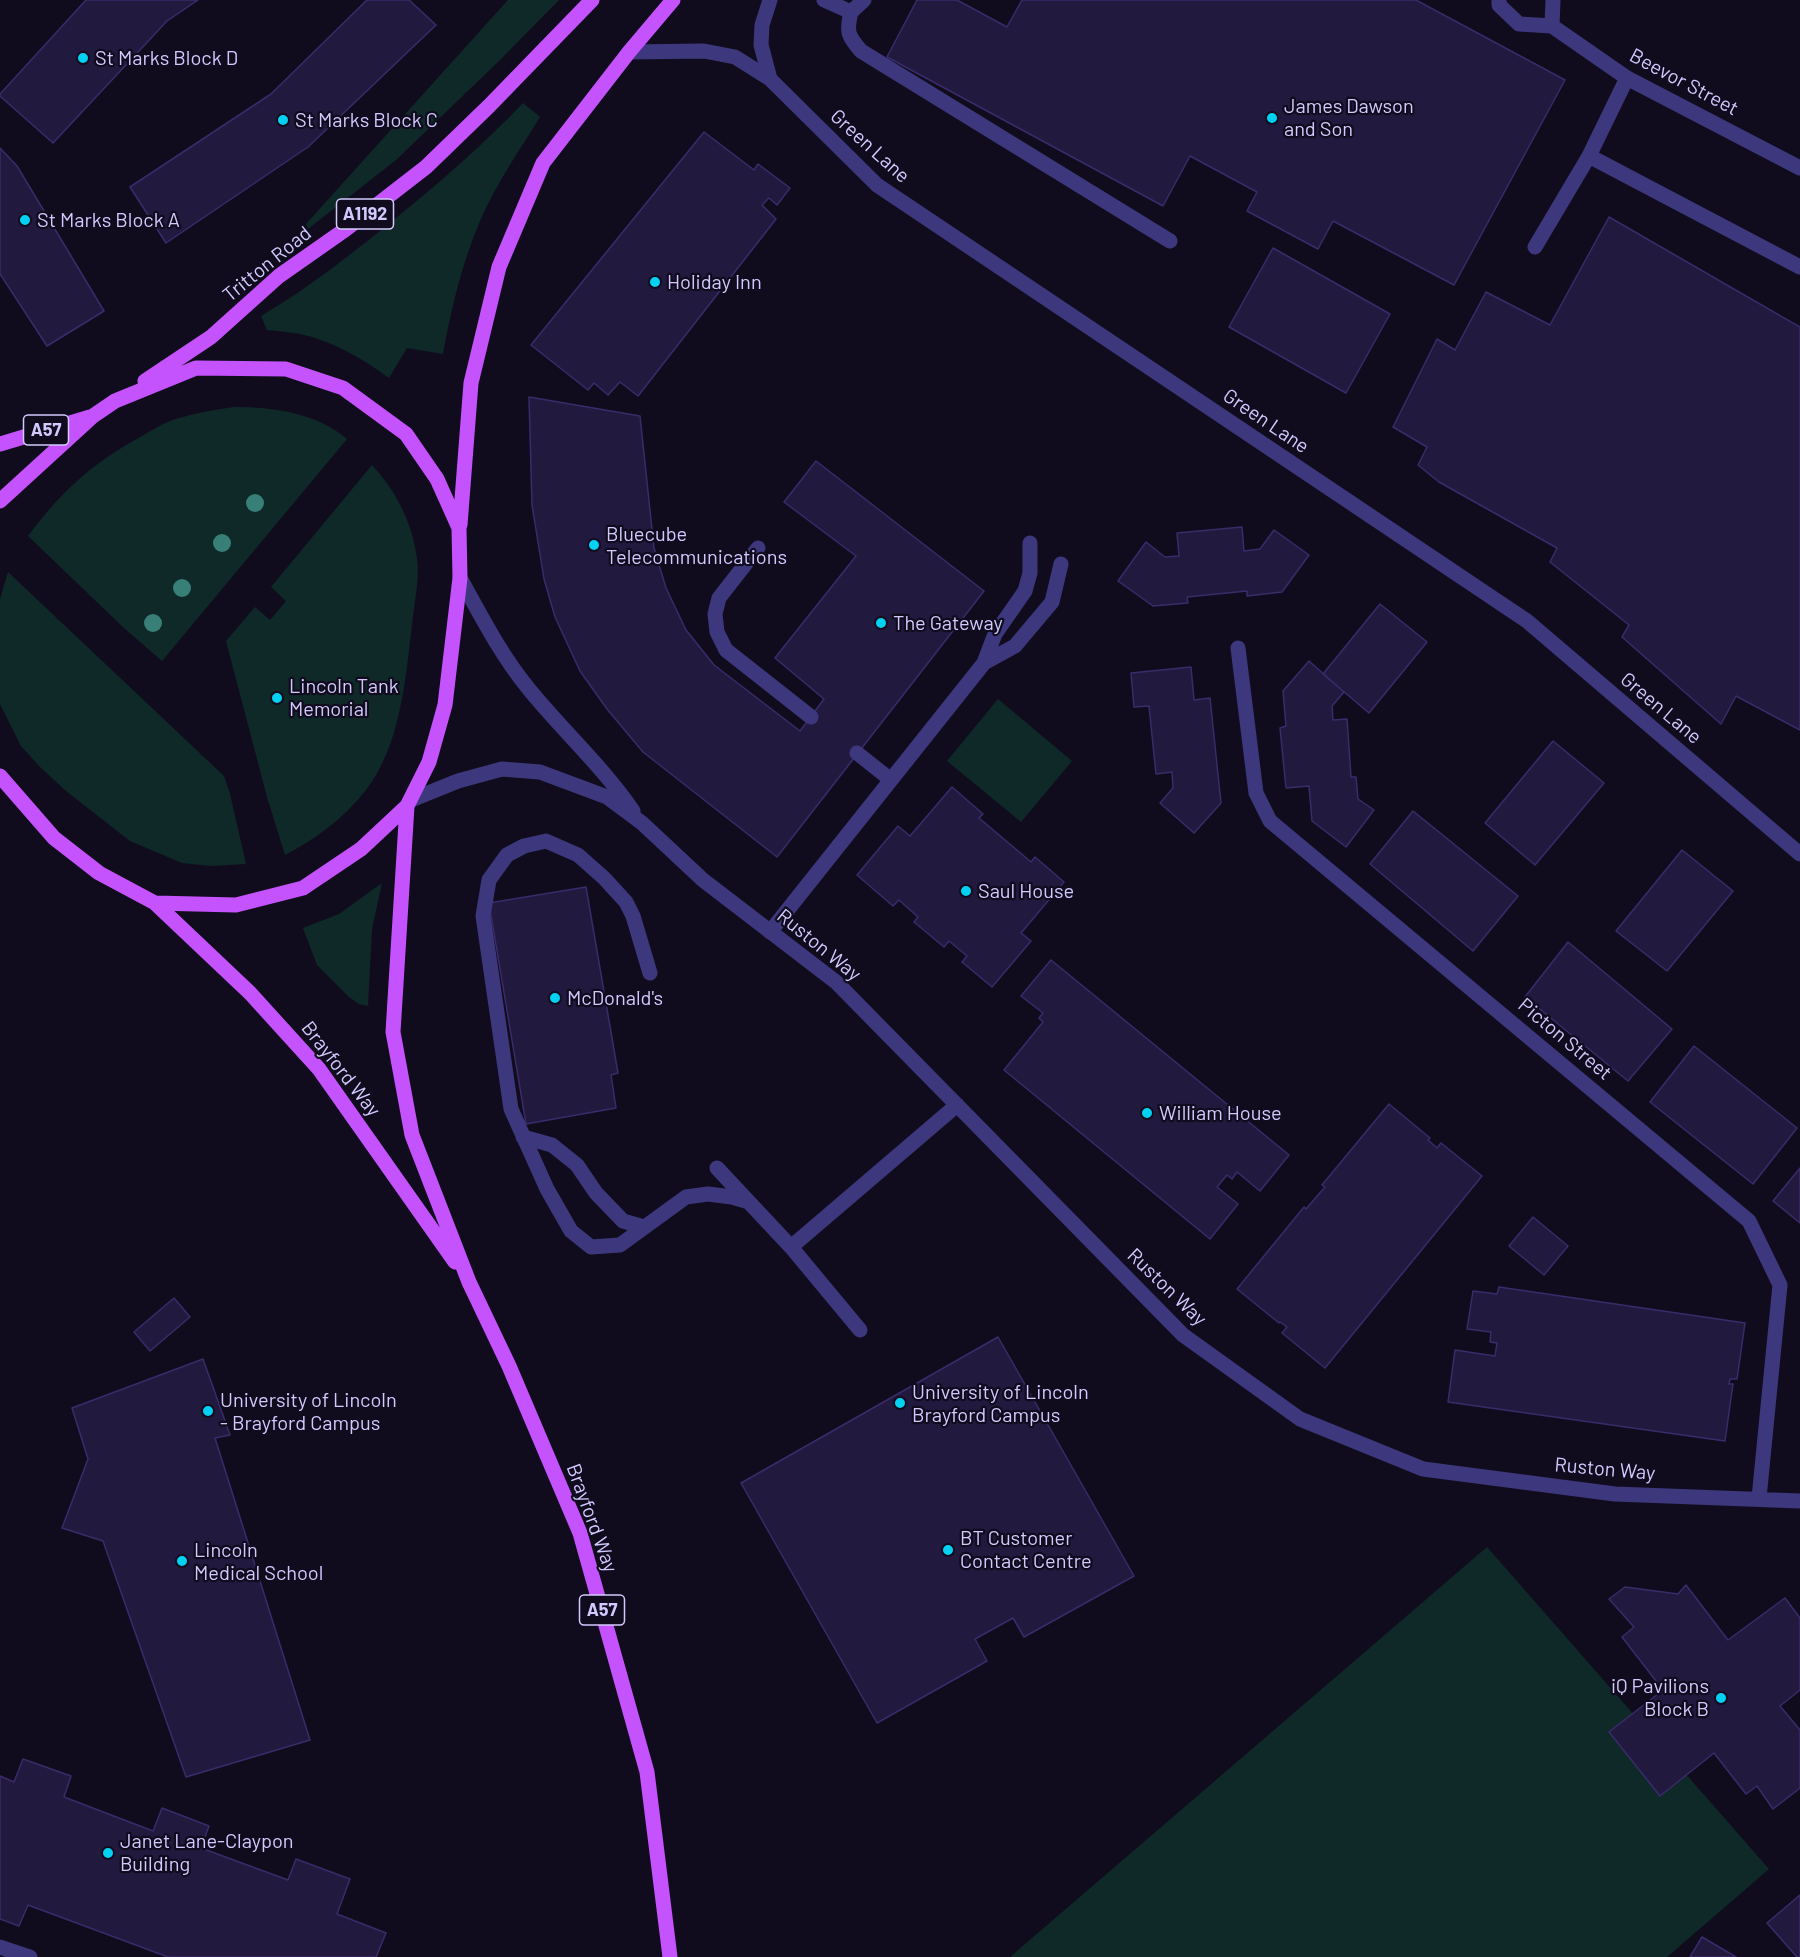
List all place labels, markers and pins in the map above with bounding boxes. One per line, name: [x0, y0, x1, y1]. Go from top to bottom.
place label: St Marks Block D: [95, 46, 238, 70]
marker: St Marks Block D: [76, 51, 90, 65]
place label: James Dawson and Son: [1284, 94, 1414, 141]
place label: St Marks Block C: [295, 108, 438, 132]
marker: James Dawson and Son: [1265, 111, 1279, 125]
marker: St Marks Block C: [276, 113, 290, 127]
place label: St Marks Block A: [37, 208, 180, 232]
marker: St Marks Block A: [18, 213, 32, 227]
place label: Holiday Inn: [667, 270, 762, 294]
marker: Holiday Inn: [648, 275, 662, 289]
place label: Bluecube Telecommunications: [606, 522, 787, 569]
marker: Bluecube Telecommunications: [587, 538, 601, 552]
place label: The Gateway: [893, 611, 1003, 635]
marker: The Gateway: [874, 616, 888, 630]
place label: Lincoln Tank Memorial: [289, 674, 399, 721]
marker: Lincoln Tank Memorial: [270, 691, 284, 705]
place label: Saul House: [978, 879, 1074, 903]
marker: Saul House: [959, 884, 973, 898]
place label: McDonald's: [567, 986, 663, 1010]
marker: McDonald's: [548, 991, 562, 1005]
place label: William House: [1159, 1101, 1282, 1125]
marker: William House: [1140, 1106, 1154, 1120]
place label: University of Lincoln Brayford Campus: [912, 1380, 1089, 1427]
place label: University of Lincoln - Brayford Campus: [220, 1388, 397, 1435]
marker: University of Lincoln Brayford Campus: [893, 1396, 907, 1410]
marker: University of Lincoln - Brayford Campus: [201, 1404, 215, 1418]
place label: BT Customer Contact Centre: [960, 1526, 1092, 1573]
place label: Lincoln Medical School: [194, 1538, 323, 1585]
marker: BT Customer Contact Centre: [941, 1543, 955, 1557]
marker: Lincoln Medical School: [175, 1554, 189, 1568]
place label: iQ Pavilions Block B: [1611, 1674, 1709, 1721]
marker: iQ Pavilions Block B: [1714, 1691, 1728, 1705]
place label: Janet Lane-Claypon Building: [120, 1829, 294, 1876]
marker: Janet Lane-Claypon Building: [101, 1846, 115, 1860]

